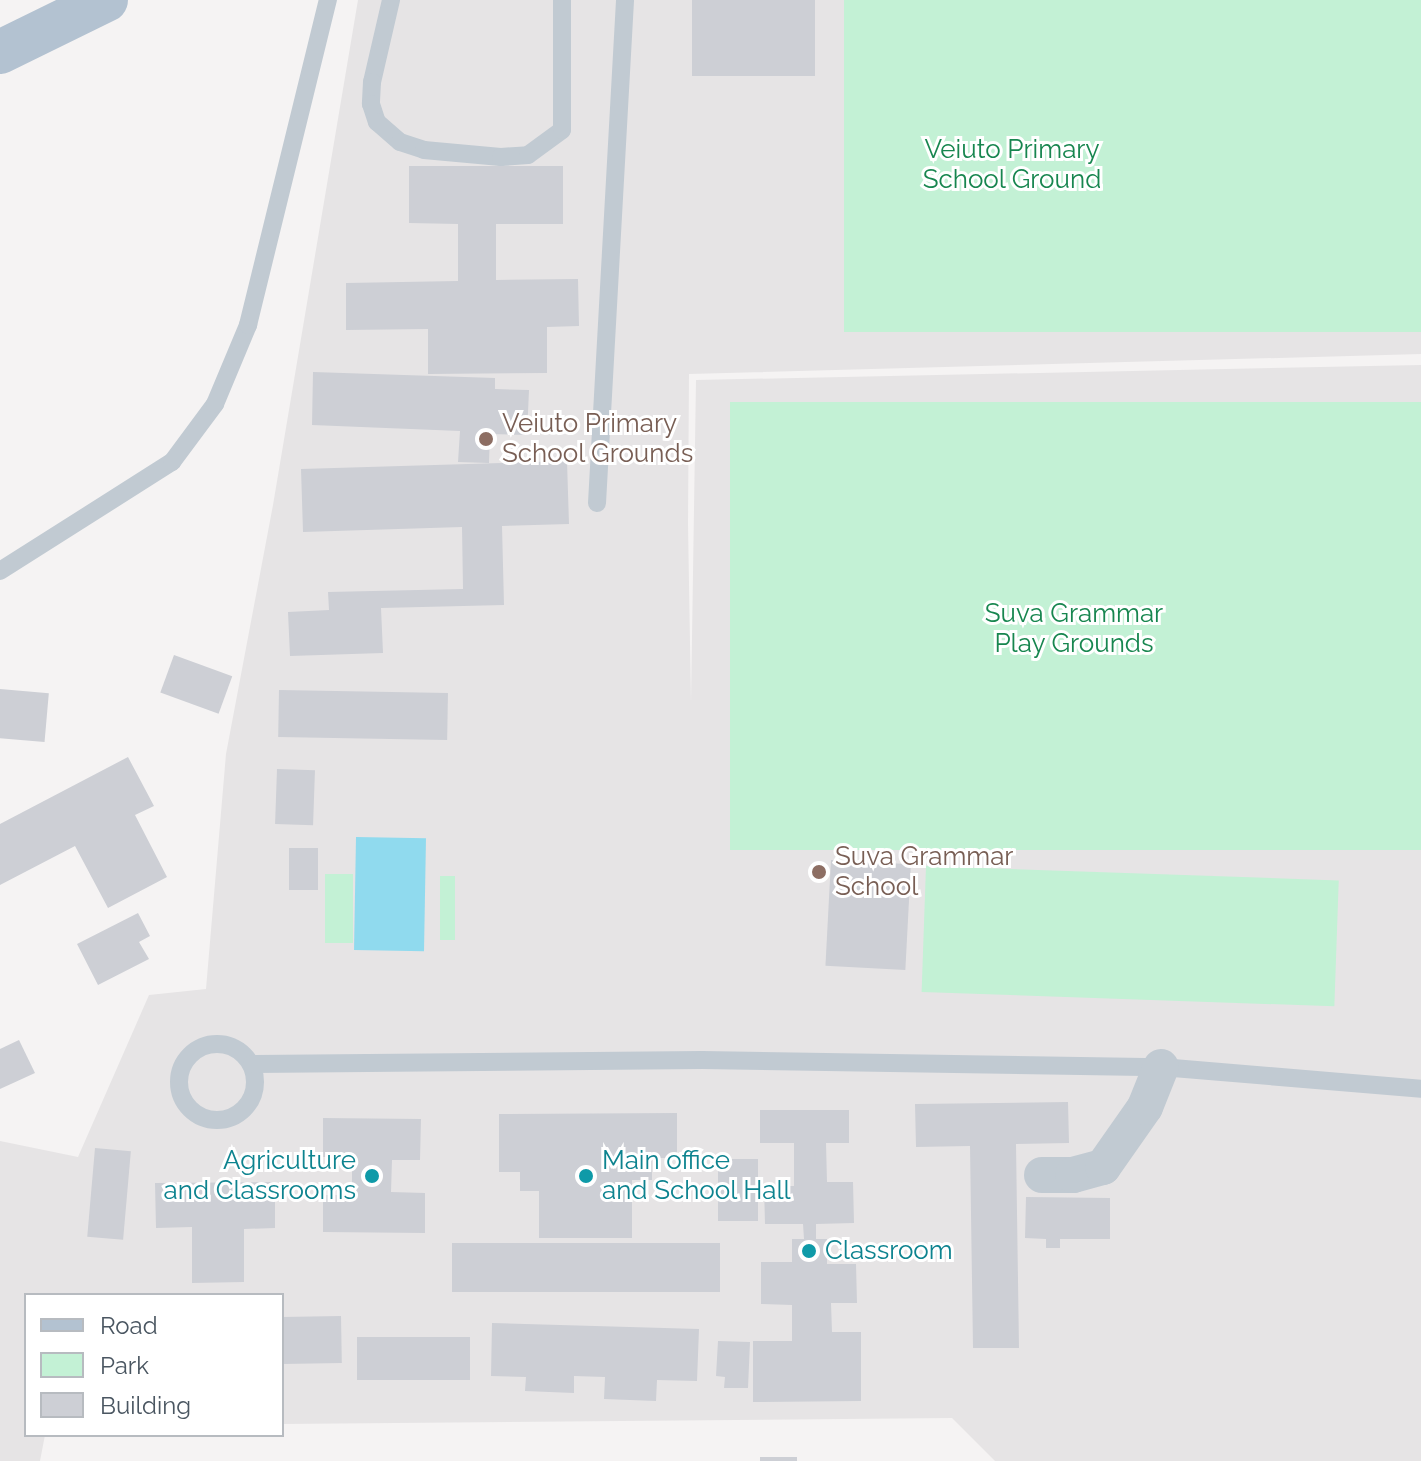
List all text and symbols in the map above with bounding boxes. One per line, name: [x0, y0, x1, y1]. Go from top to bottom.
park label: Veiuto Primary School Ground: [922, 134, 1102, 196]
place label: Veiuto Primary School Grounds: [502, 408, 694, 470]
marker: Veiuto Primary School Grounds: [477, 430, 495, 448]
park label: Suva Grammar Play Grounds: [985, 598, 1163, 660]
place label: Suva Grammar School: [835, 841, 1013, 902]
marker: Suva Grammar School: [810, 863, 828, 881]
place label: Agriculture and Classrooms: [164, 1145, 356, 1206]
place label: Main office and School Hall: [602, 1145, 791, 1206]
marker: Agriculture and Classrooms: [363, 1167, 381, 1185]
marker: Main office and School Hall: [577, 1167, 595, 1185]
place label: Classroom: [825, 1235, 953, 1267]
marker: Classroom: [800, 1242, 818, 1260]
legend: [24, 1293, 284, 1437]
text: Road: [100, 1311, 158, 1340]
text: Park: [100, 1351, 149, 1380]
text: Building: [100, 1391, 191, 1420]

